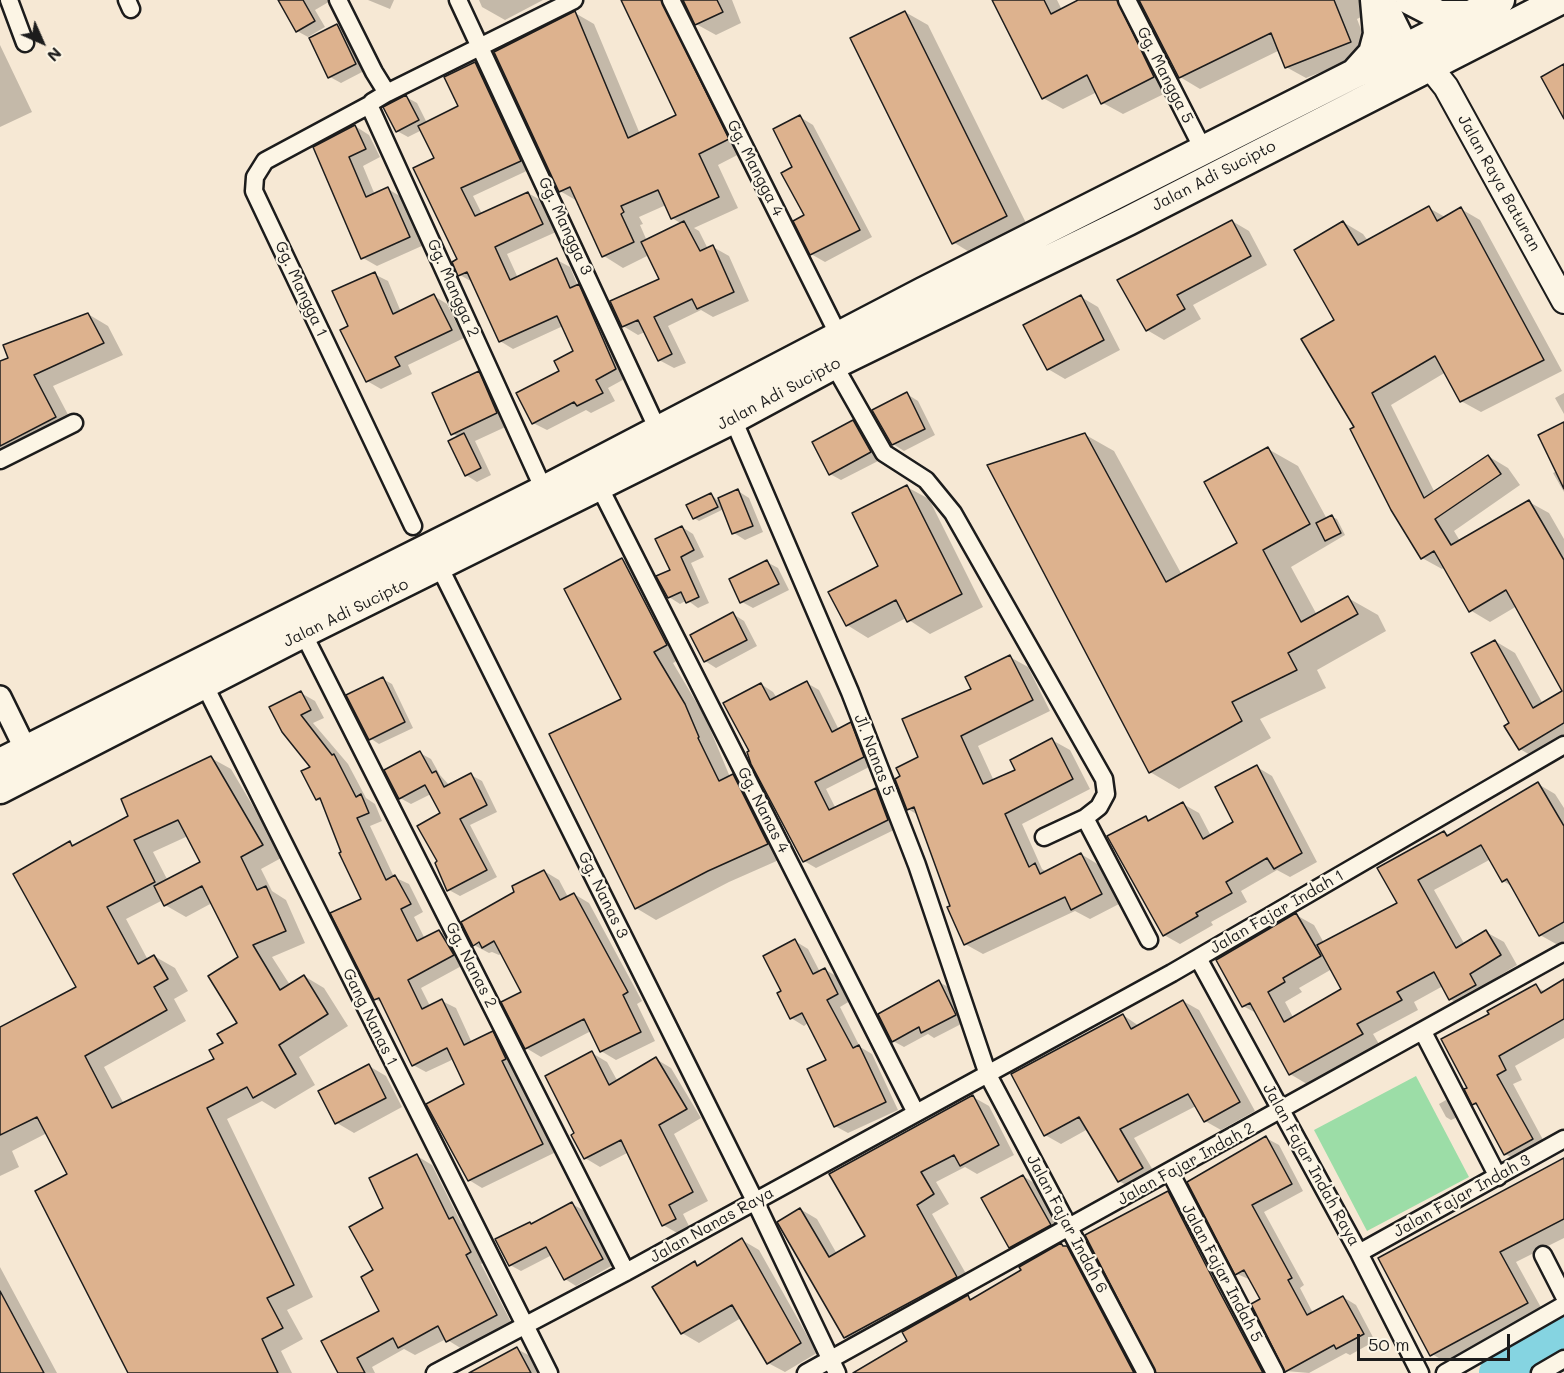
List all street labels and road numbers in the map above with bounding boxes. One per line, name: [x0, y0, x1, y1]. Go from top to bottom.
street label: Gg. Mangga 5: [1132, 24, 1198, 126]
street label: Jalan Raya Baturan: [1454, 111, 1544, 255]
street label: Gg. Mangga 4: [722, 117, 788, 219]
street label: Jalan Adi Sucipto: [1149, 136, 1279, 216]
street label: Gg. Mangga 3: [534, 174, 596, 278]
street label: Gg. Mangga 2: [423, 236, 483, 340]
street label: Gg. Mangga 1: [270, 238, 332, 340]
street label: Jalan Adi Sucipto: [714, 354, 844, 434]
street label: Jalan Adi Sucipto: [280, 574, 412, 652]
street label: Jl. Nanas 5: [850, 712, 898, 798]
street label: Gg. Nanas 4: [733, 764, 793, 856]
street label: Gg. Nanas 3: [574, 849, 632, 941]
street label: Jalan Fajar Indah 1: [1207, 866, 1347, 958]
street label: Gg. Nanas 2: [441, 919, 501, 1011]
street label: Gang Nanas 1: [338, 965, 402, 1069]
street label: Jalan Fajar Indah Raya: [1258, 1080, 1364, 1250]
street label: Jalan Fajar Indah 2: [1114, 1118, 1258, 1210]
street label: Jalan Fajar Indah 3: [1390, 1150, 1534, 1242]
street label: Jalan Fajar Indah 6: [1022, 1152, 1112, 1296]
street label: Jalan Nanas Raya: [647, 1183, 777, 1267]
street label: Jalan Fajar Indah 5: [1177, 1201, 1267, 1345]

